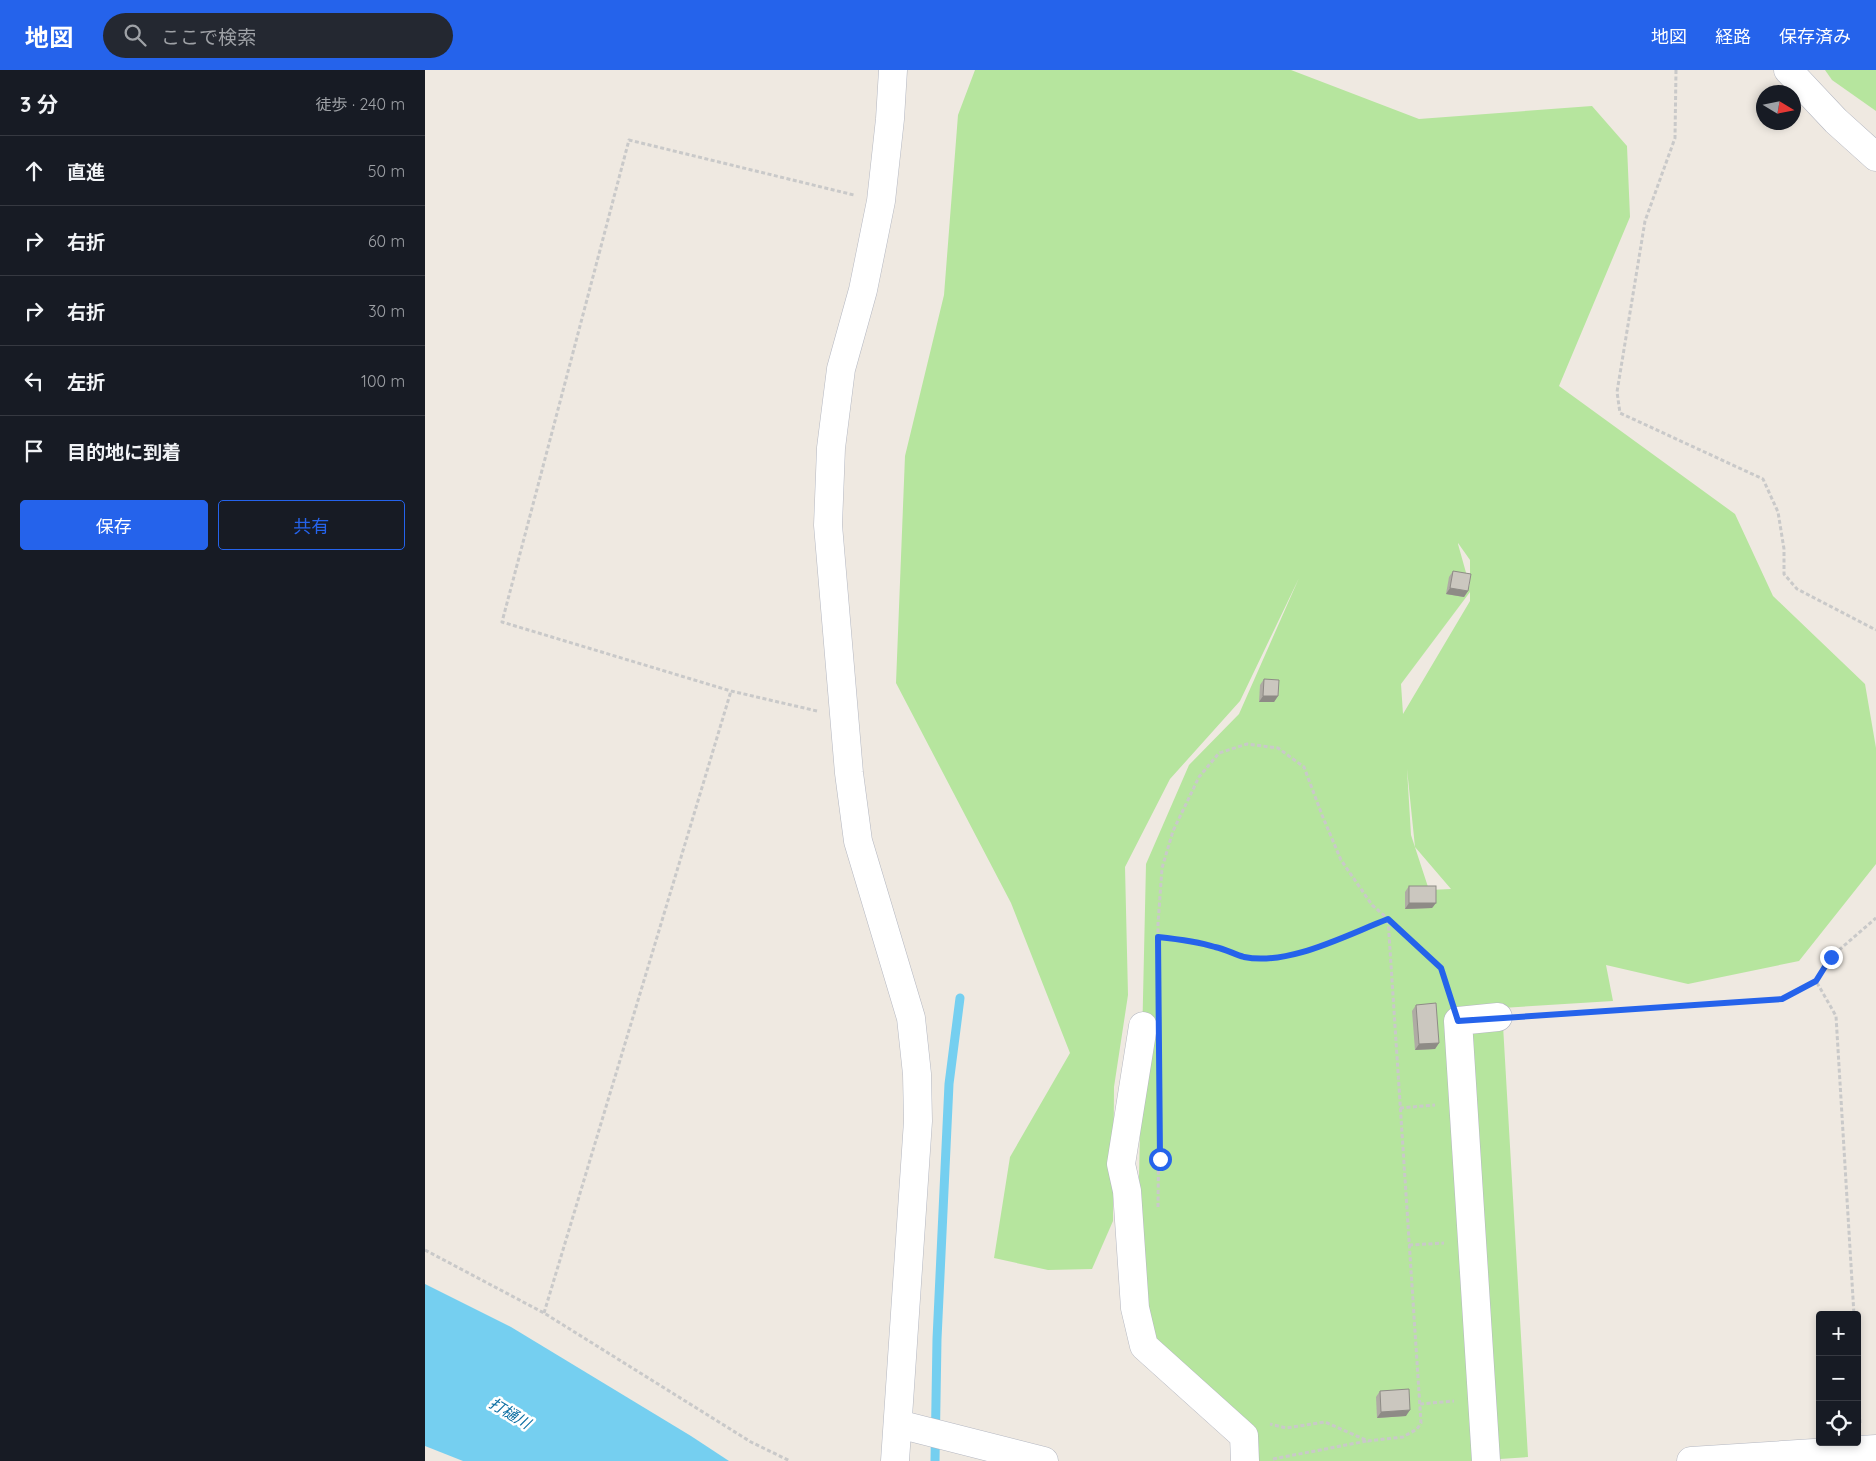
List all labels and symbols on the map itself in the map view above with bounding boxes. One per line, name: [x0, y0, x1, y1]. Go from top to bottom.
north arrow: [1756, 85, 1801, 130]
route end: [1820, 946, 1843, 969]
route start: [1149, 1148, 1172, 1171]
water label: 打樋川: [486, 1393, 536, 1434]

